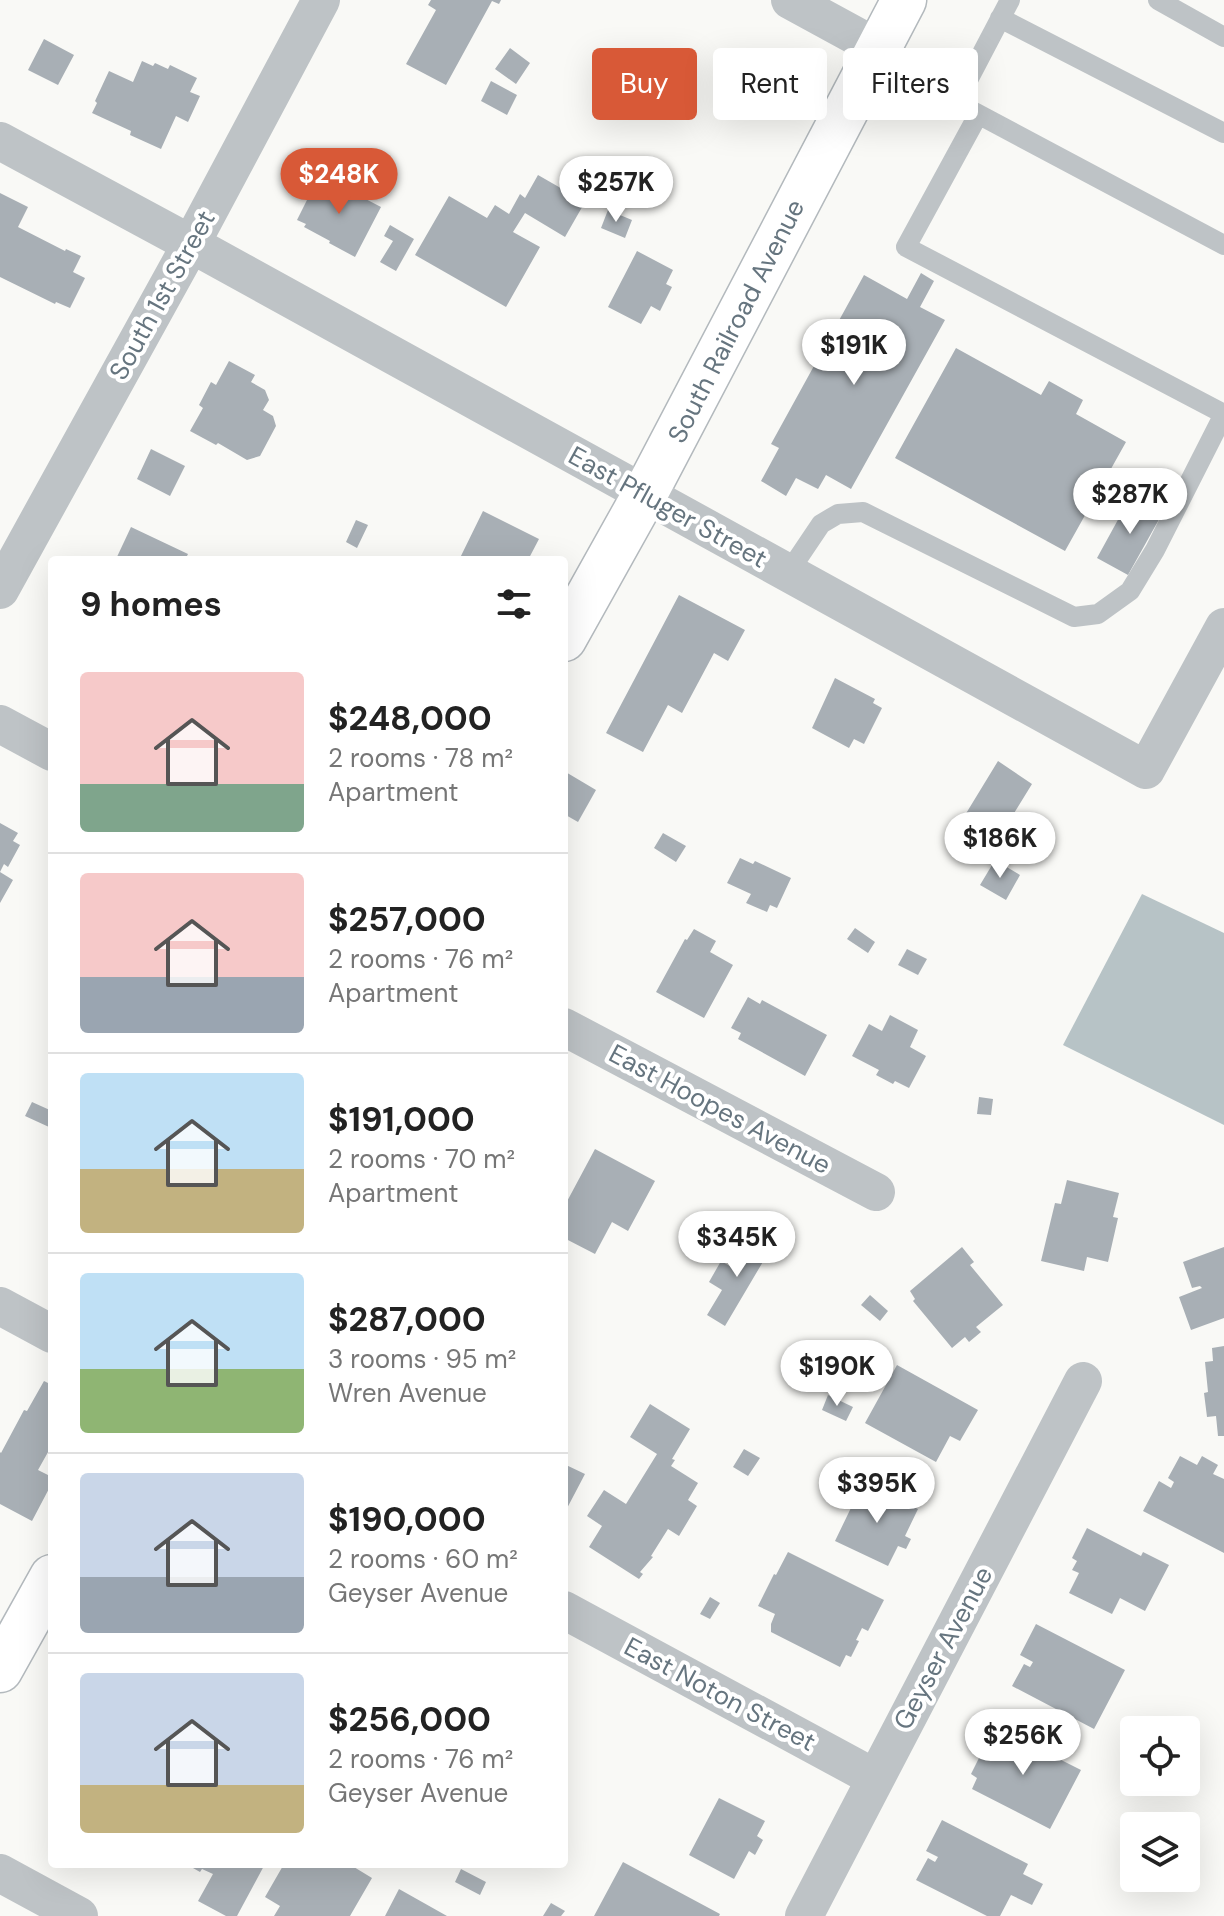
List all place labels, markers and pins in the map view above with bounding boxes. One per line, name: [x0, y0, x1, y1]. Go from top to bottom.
pin: $248K: [283, 148, 395, 216]
pin: $257K: [560, 156, 672, 224]
pin: $191K: [798, 319, 910, 387]
pin: $287K: [1074, 468, 1186, 536]
pin: $186K: [944, 812, 1056, 880]
pin: $345K: [681, 1211, 793, 1279]
pin: $190K: [781, 1340, 893, 1408]
pin: $395K: [821, 1457, 933, 1525]
pin: $256K: [967, 1709, 1079, 1777]

